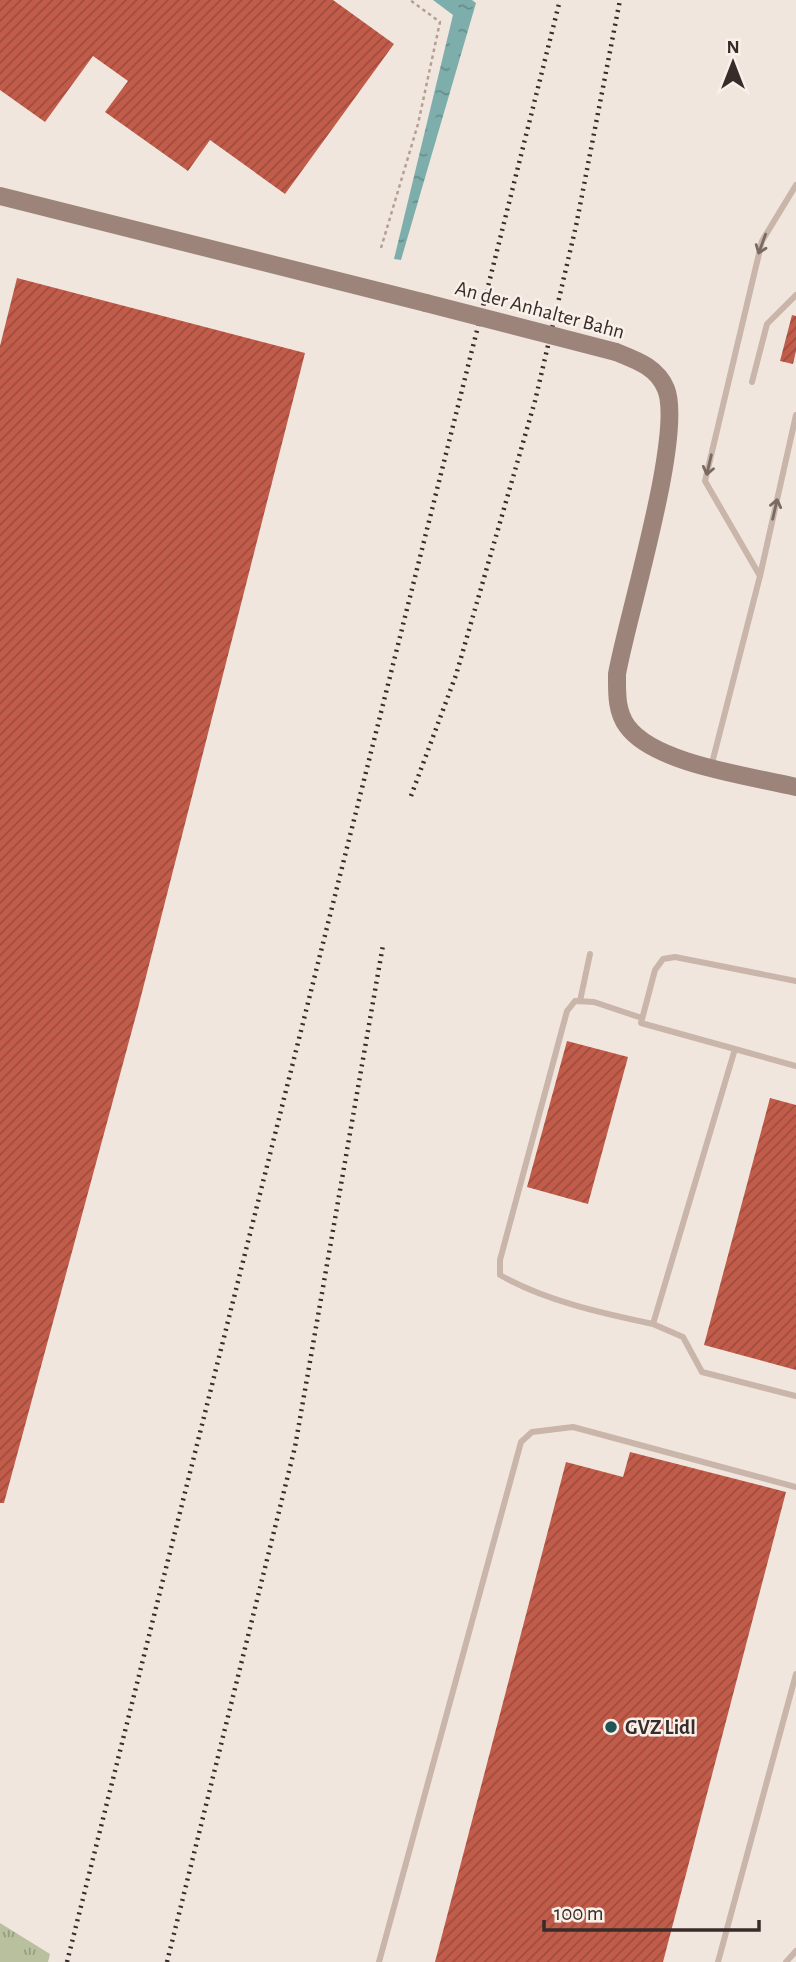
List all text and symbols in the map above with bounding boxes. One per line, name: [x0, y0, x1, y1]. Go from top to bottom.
north arrow: [698, 28, 768, 98]
text: N: [726, 38, 740, 57]
one-way arrow: [755, 233, 768, 255]
street label: An der Anhalter Bahn: [453, 277, 627, 343]
one-way arrow: [701, 453, 715, 476]
one-way arrow: [769, 499, 782, 521]
place label: GVZ Lidl: [625, 1717, 696, 1738]
marker: GVZ Lidl: [603, 1719, 619, 1735]
scale bar: [544, 1888, 759, 1932]
text: 100 m: [554, 1903, 604, 1924]

